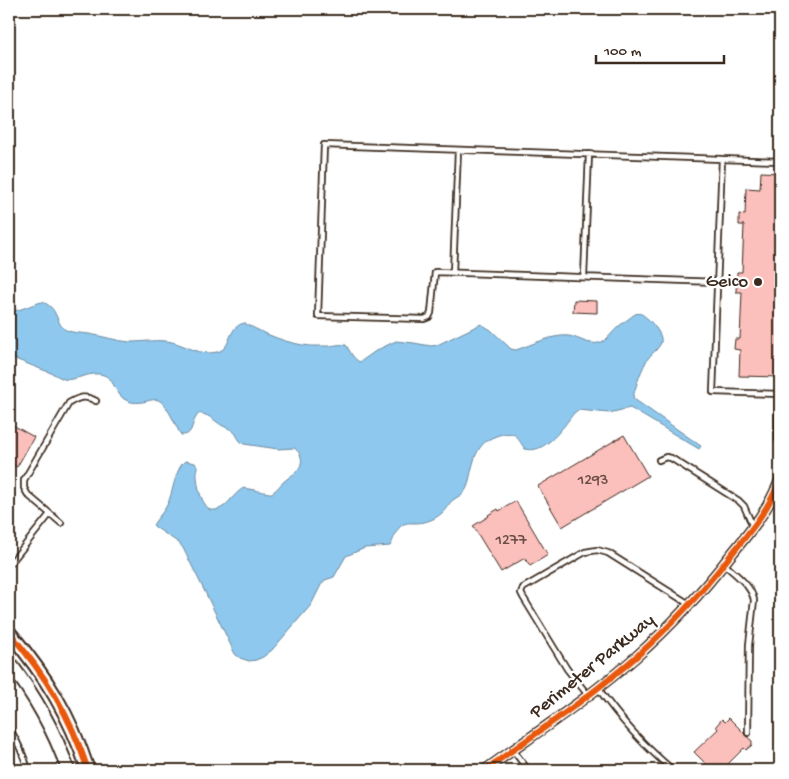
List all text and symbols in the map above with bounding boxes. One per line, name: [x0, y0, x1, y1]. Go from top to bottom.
scale bar: [596, 32, 724, 64]
text: 100 m: [603, 43, 642, 61]
place label: Geico: [706, 271, 748, 294]
marker: Geico: [752, 276, 764, 288]
house number: 1293: [577, 472, 608, 491]
house number: 1277: [495, 532, 527, 551]
street label: Perimeter Parkway: [525, 609, 661, 725]

